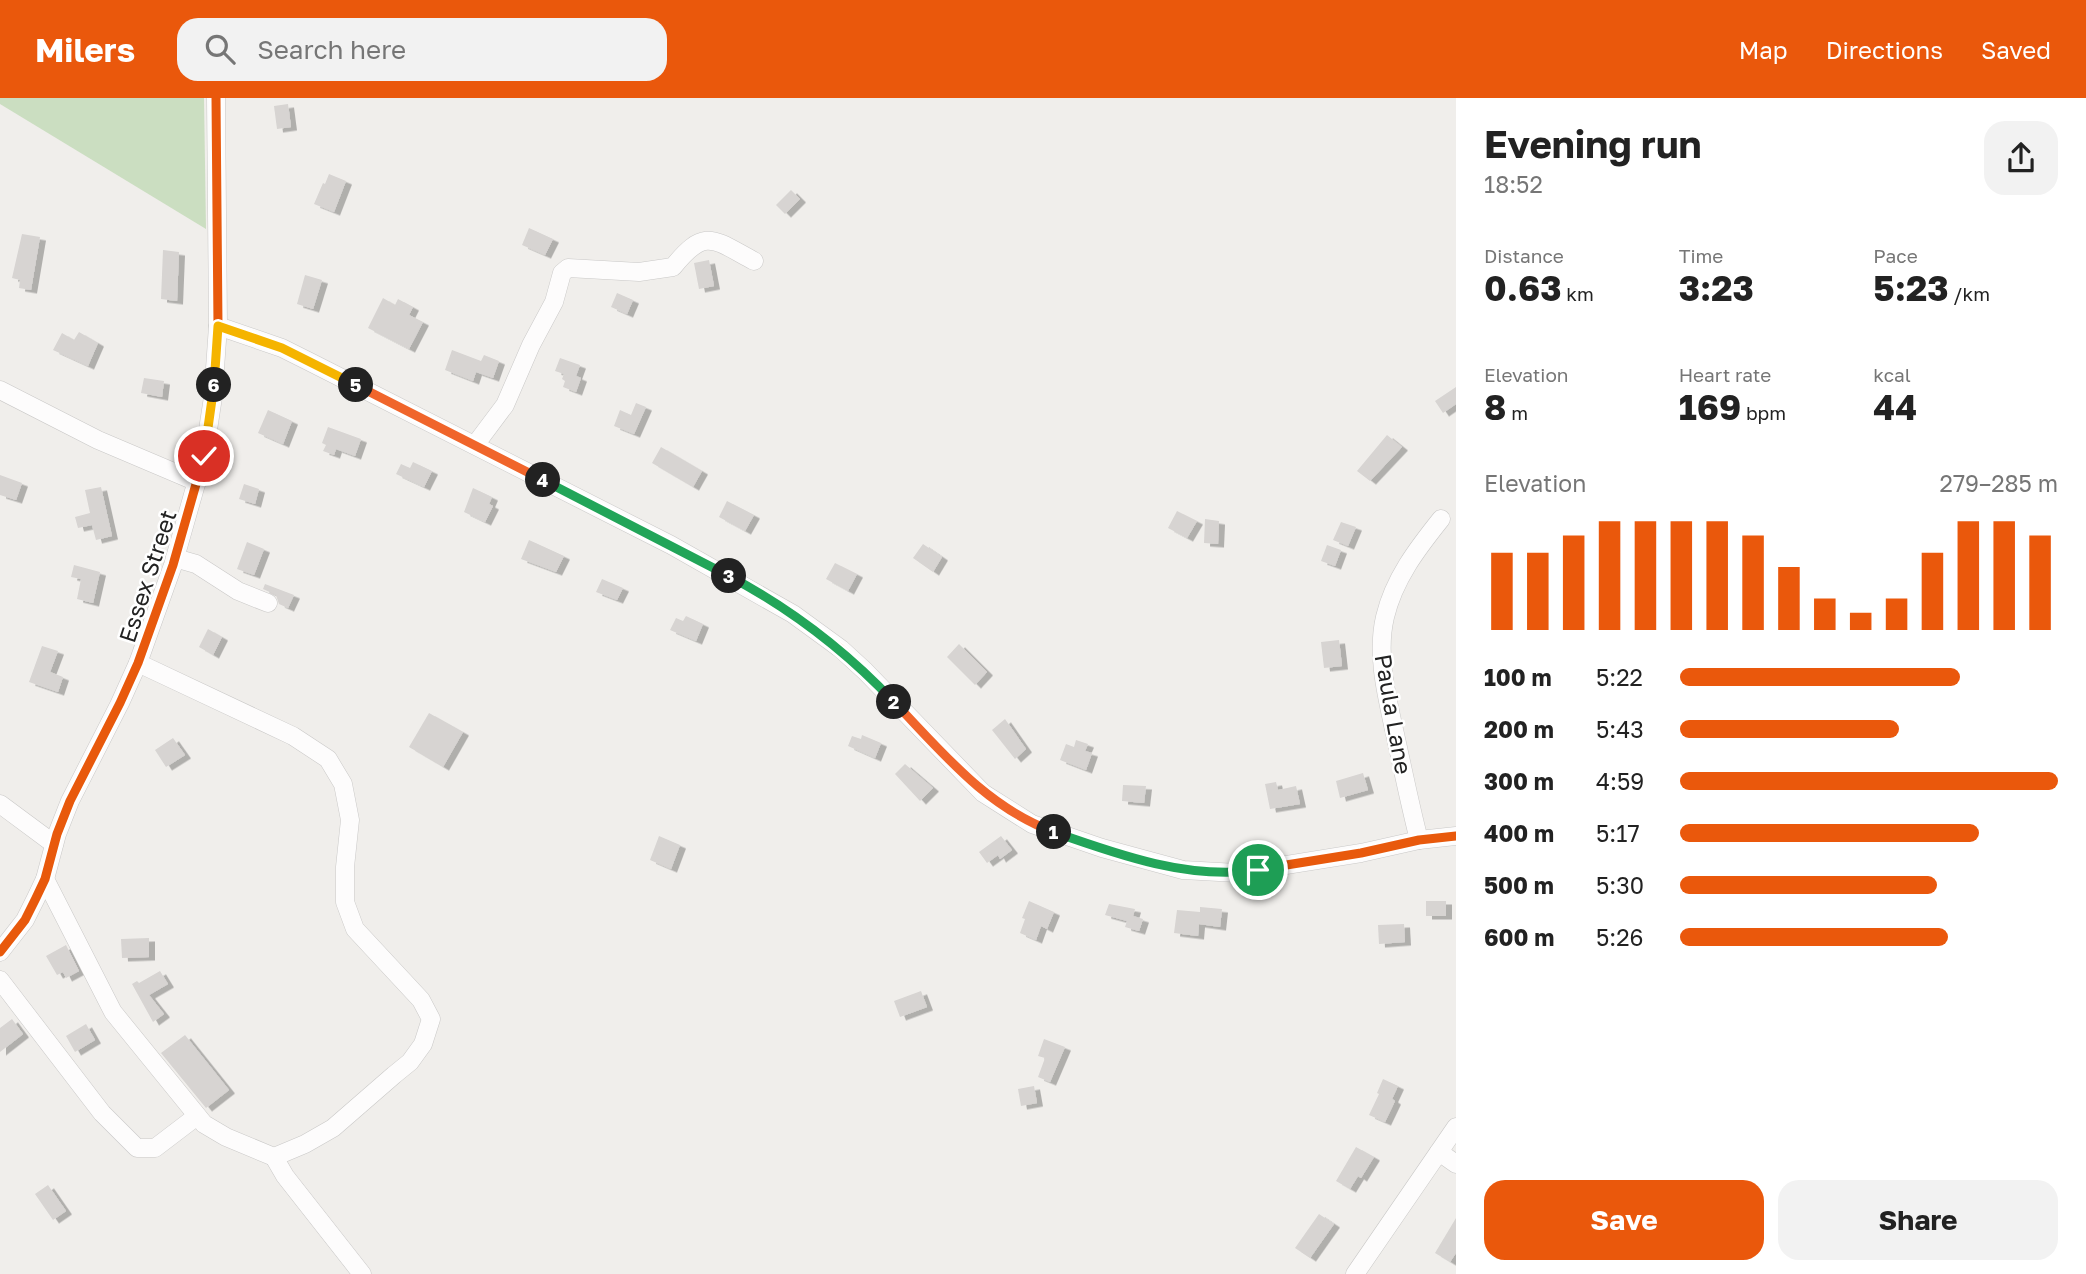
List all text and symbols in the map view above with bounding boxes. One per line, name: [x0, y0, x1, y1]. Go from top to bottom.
search box: [177, 18, 667, 81]
text: Milers: [35, 30, 135, 69]
icon: search: [201, 30, 239, 68]
text: Search here: [257, 34, 406, 65]
text: Map: [1739, 35, 1788, 64]
text: Directions: [1826, 35, 1943, 64]
text: Saved: [1981, 35, 2051, 64]
text: Evening run: [1484, 121, 1702, 166]
button: share: [1984, 121, 2058, 195]
text: 18:52: [1484, 170, 1543, 198]
text: Distance: [1484, 244, 1564, 267]
text: Time: [1679, 244, 1723, 267]
text: Pace: [1873, 244, 1918, 267]
text: 0.63: [1484, 267, 1562, 309]
text: 3:23: [1679, 267, 1754, 309]
text: 5:23: [1873, 267, 1949, 309]
text: km: [1562, 282, 1594, 305]
text: /km: [1949, 282, 1990, 305]
text: Elevation: [1484, 363, 1569, 386]
text: Heart rate: [1679, 363, 1771, 386]
text: kcal: [1873, 363, 1911, 386]
pin: 6: [196, 368, 232, 402]
pin: 5: [338, 368, 374, 402]
text: 6: [207, 373, 220, 396]
text: 5: [350, 373, 361, 396]
text: 8: [1484, 386, 1506, 428]
text: 169: [1679, 386, 1741, 428]
text: 44: [1873, 386, 1917, 428]
text: m: [1506, 401, 1528, 424]
text: bpm: [1741, 401, 1786, 424]
pin: [174, 426, 234, 486]
icon: check: [185, 437, 223, 475]
pin: 4: [526, 462, 560, 498]
text: 4: [537, 468, 548, 491]
text: Elevation: [1484, 469, 1586, 497]
text: 279–285 m: [1940, 469, 2058, 497]
street label: Essex Street: [112, 506, 182, 646]
pin: 3: [712, 559, 746, 594]
text: 3: [723, 564, 734, 587]
street label: Paula Lane: [1370, 652, 1418, 776]
text: 100 m: [1484, 663, 1552, 691]
text: 5:22: [1596, 663, 1643, 691]
pin: 2: [876, 684, 912, 720]
text: 2: [888, 690, 899, 713]
text: 200 m: [1484, 715, 1554, 743]
text: 5:43: [1596, 715, 1644, 743]
text: 300 m: [1484, 767, 1554, 795]
text: 4:59: [1596, 767, 1644, 795]
pin: 1: [1036, 814, 1072, 850]
text: 400 m: [1484, 819, 1554, 847]
text: 5:17: [1596, 819, 1640, 847]
text: 1: [1049, 820, 1058, 843]
pin: [1228, 840, 1288, 900]
icon: arrive: [1239, 851, 1277, 889]
text: 500 m: [1484, 871, 1554, 899]
text: 5:30: [1596, 871, 1644, 899]
text: 600 m: [1484, 923, 1554, 951]
text: 5:26: [1596, 923, 1644, 951]
button: Save: [1484, 1180, 1764, 1260]
button: Share: [1778, 1180, 2058, 1260]

